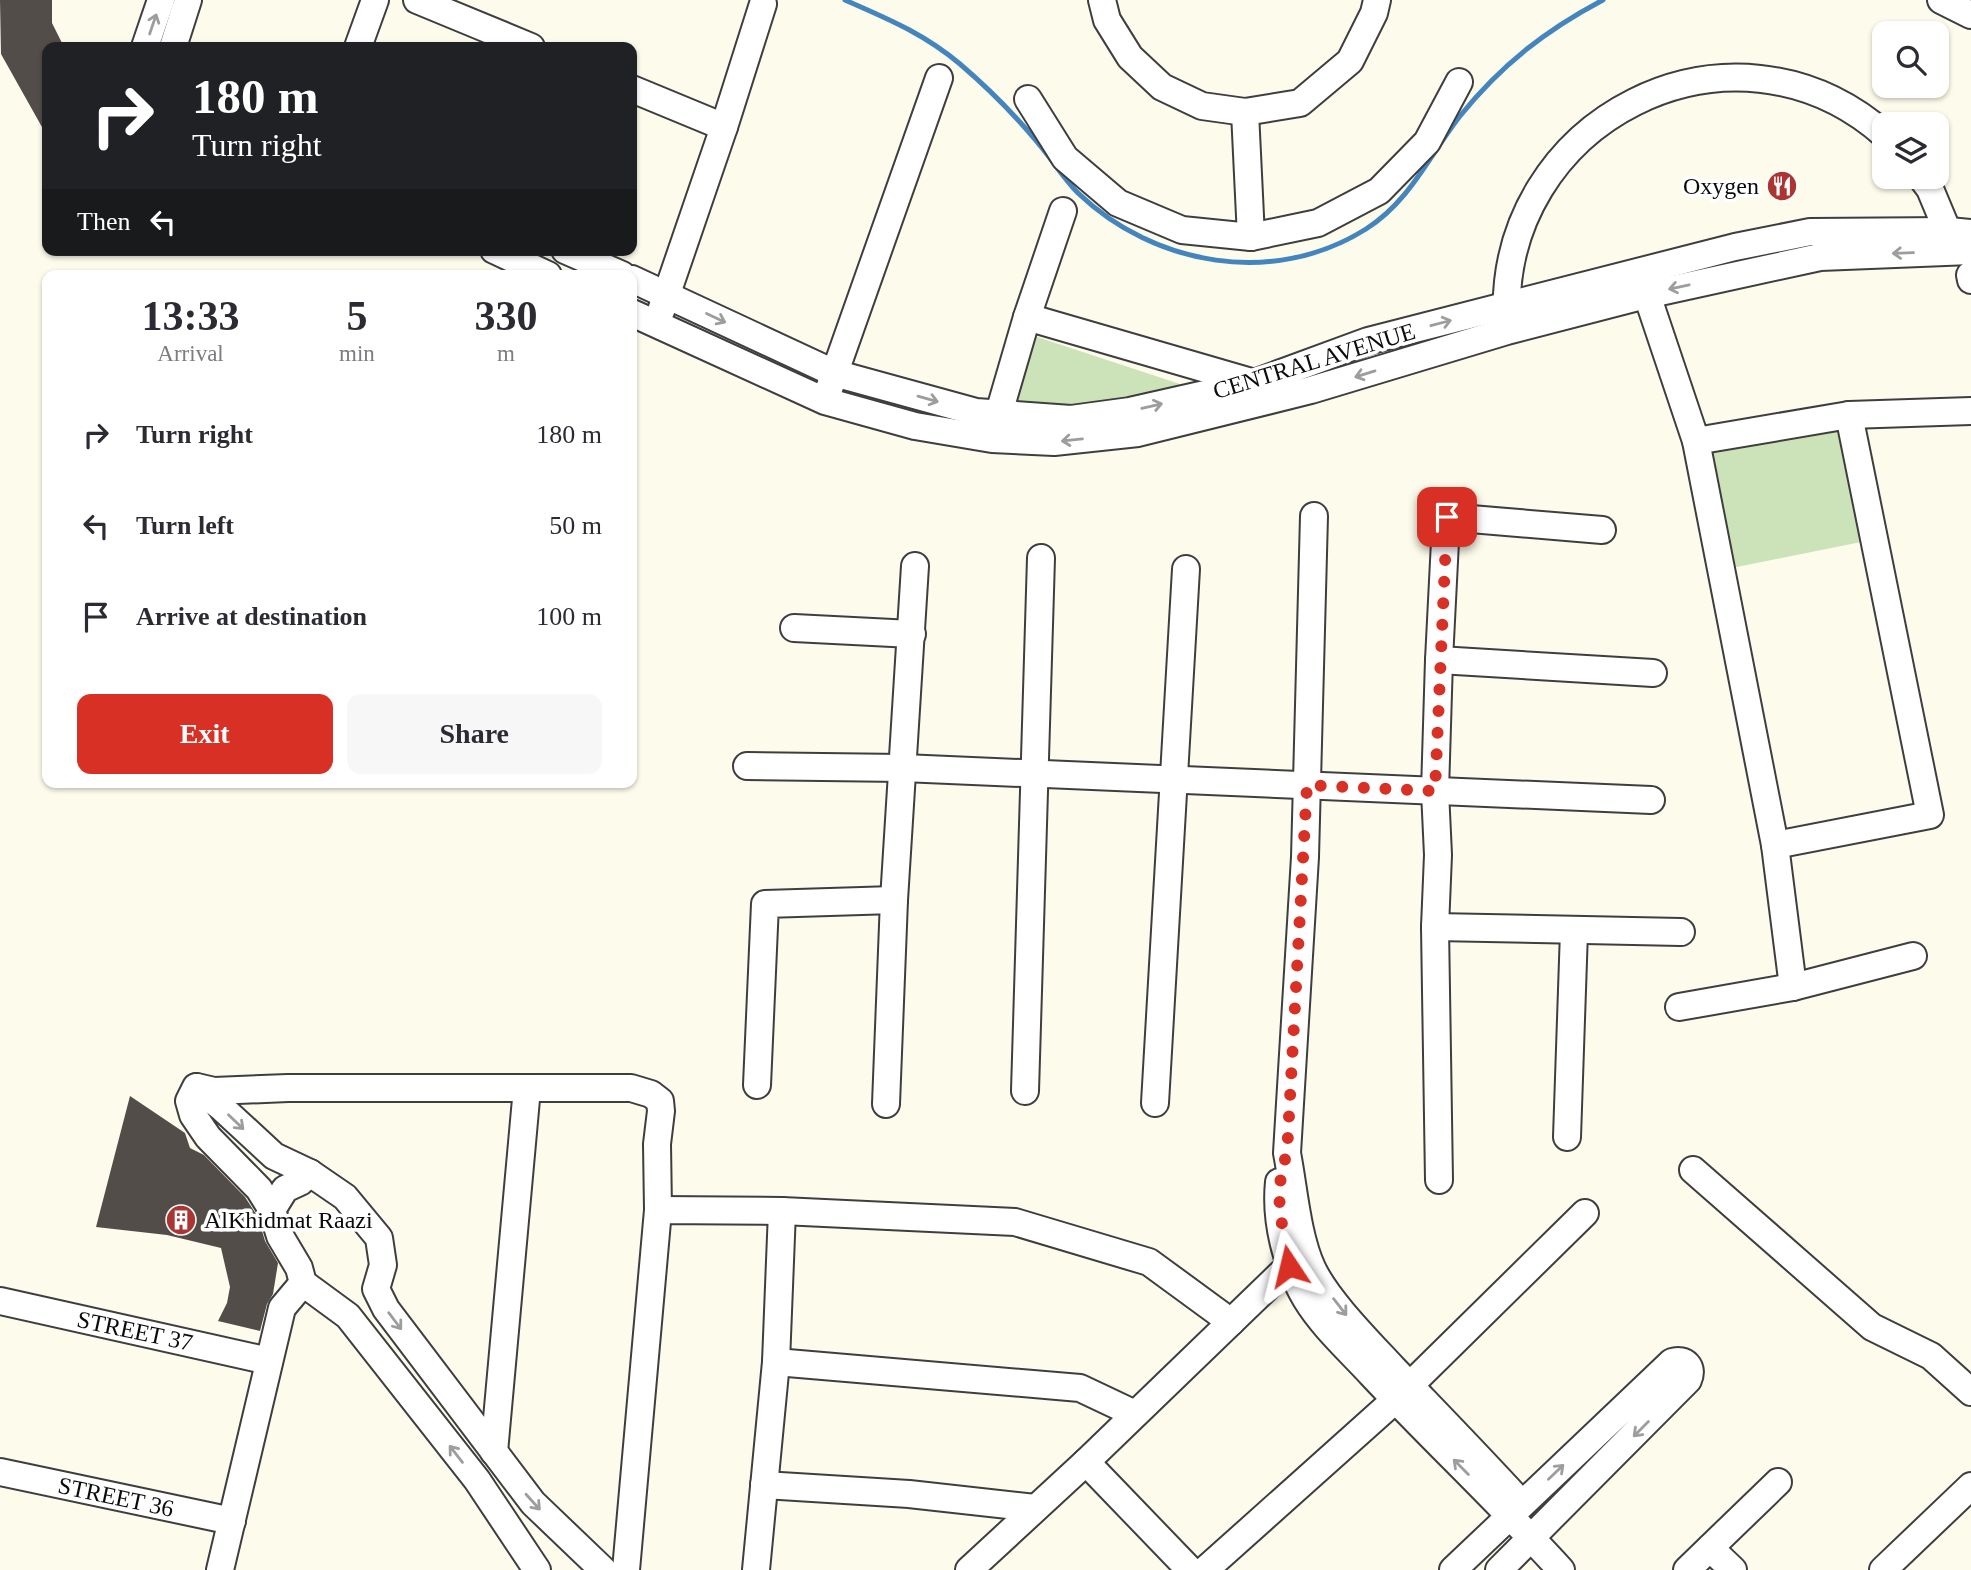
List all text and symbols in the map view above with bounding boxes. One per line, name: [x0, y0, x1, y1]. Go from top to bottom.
one-way arrow: [148, 13, 160, 35]
map controls: [1872, 21, 1949, 189]
button: search: [1872, 21, 1949, 98]
text: 180 m: [192, 69, 319, 124]
icon: right: [77, 70, 168, 161]
button: layers: [1872, 112, 1949, 189]
text: Turn right: [192, 127, 322, 163]
restaurant icon: Oxygen: [1765, 169, 1799, 203]
place label: Oxygen: [1683, 173, 1759, 199]
icon: left: [144, 203, 182, 241]
text: Then: [77, 207, 130, 236]
one-way arrow: [1892, 247, 1915, 260]
one-way arrow: [1668, 281, 1691, 295]
text: 13:33: [142, 293, 240, 339]
text: 5: [346, 293, 367, 339]
text: 330: [474, 293, 537, 339]
one-way arrow: [705, 311, 726, 325]
one-way arrow: [1430, 315, 1452, 328]
street label: CENTRAL AVENUE: [1210, 318, 1418, 404]
text: Arrival: [157, 341, 224, 366]
text: min: [339, 341, 375, 366]
text: m: [497, 341, 515, 366]
one-way arrow: [1354, 368, 1376, 381]
one-way arrow: [916, 393, 939, 406]
one-way arrow: [1140, 399, 1163, 412]
icon: right: [77, 416, 115, 454]
text: Turn right: [136, 420, 253, 449]
text: 180 m: [536, 420, 602, 449]
one-way arrow: [1061, 434, 1084, 447]
pin: [1417, 487, 1477, 547]
icon: arrive: [1428, 498, 1466, 536]
icon: left: [77, 507, 115, 545]
text: Turn left: [136, 511, 234, 540]
text: 50 m: [549, 511, 602, 540]
icon: arrive: [77, 598, 115, 636]
text: Arrive at destination: [136, 602, 367, 631]
text: 100 m: [536, 602, 602, 631]
button: Exit: [77, 694, 333, 774]
button: Share: [347, 694, 602, 774]
one-way arrow: [228, 1113, 245, 1130]
building icon: AlKhidmat Raazi: [164, 1203, 198, 1237]
place label: AlKhidmat Raazi: [204, 1207, 373, 1233]
position arrow: [1252, 1229, 1326, 1303]
one-way arrow: [1332, 1298, 1347, 1316]
street label: STREET 37: [75, 1306, 195, 1356]
one-way arrow: [388, 1311, 403, 1330]
one-way arrow: [1632, 1420, 1649, 1437]
one-way arrow: [448, 1445, 464, 1463]
one-way arrow: [1453, 1458, 1470, 1475]
one-way arrow: [1546, 1464, 1564, 1481]
street label: STREET 36: [56, 1472, 176, 1522]
one-way arrow: [525, 1493, 541, 1511]

